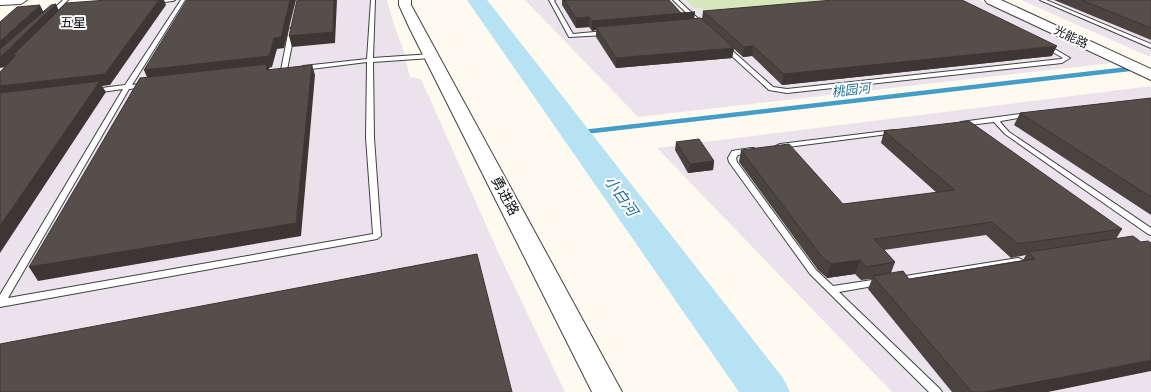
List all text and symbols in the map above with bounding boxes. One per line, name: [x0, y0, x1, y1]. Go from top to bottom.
district label: 五星: [60, 15, 86, 30]
street label: 光能路: [1052, 23, 1090, 51]
water label: 桃园河: [831, 80, 874, 100]
street label: 勇进路: [488, 173, 522, 219]
water label: 小白河: [600, 173, 643, 222]

